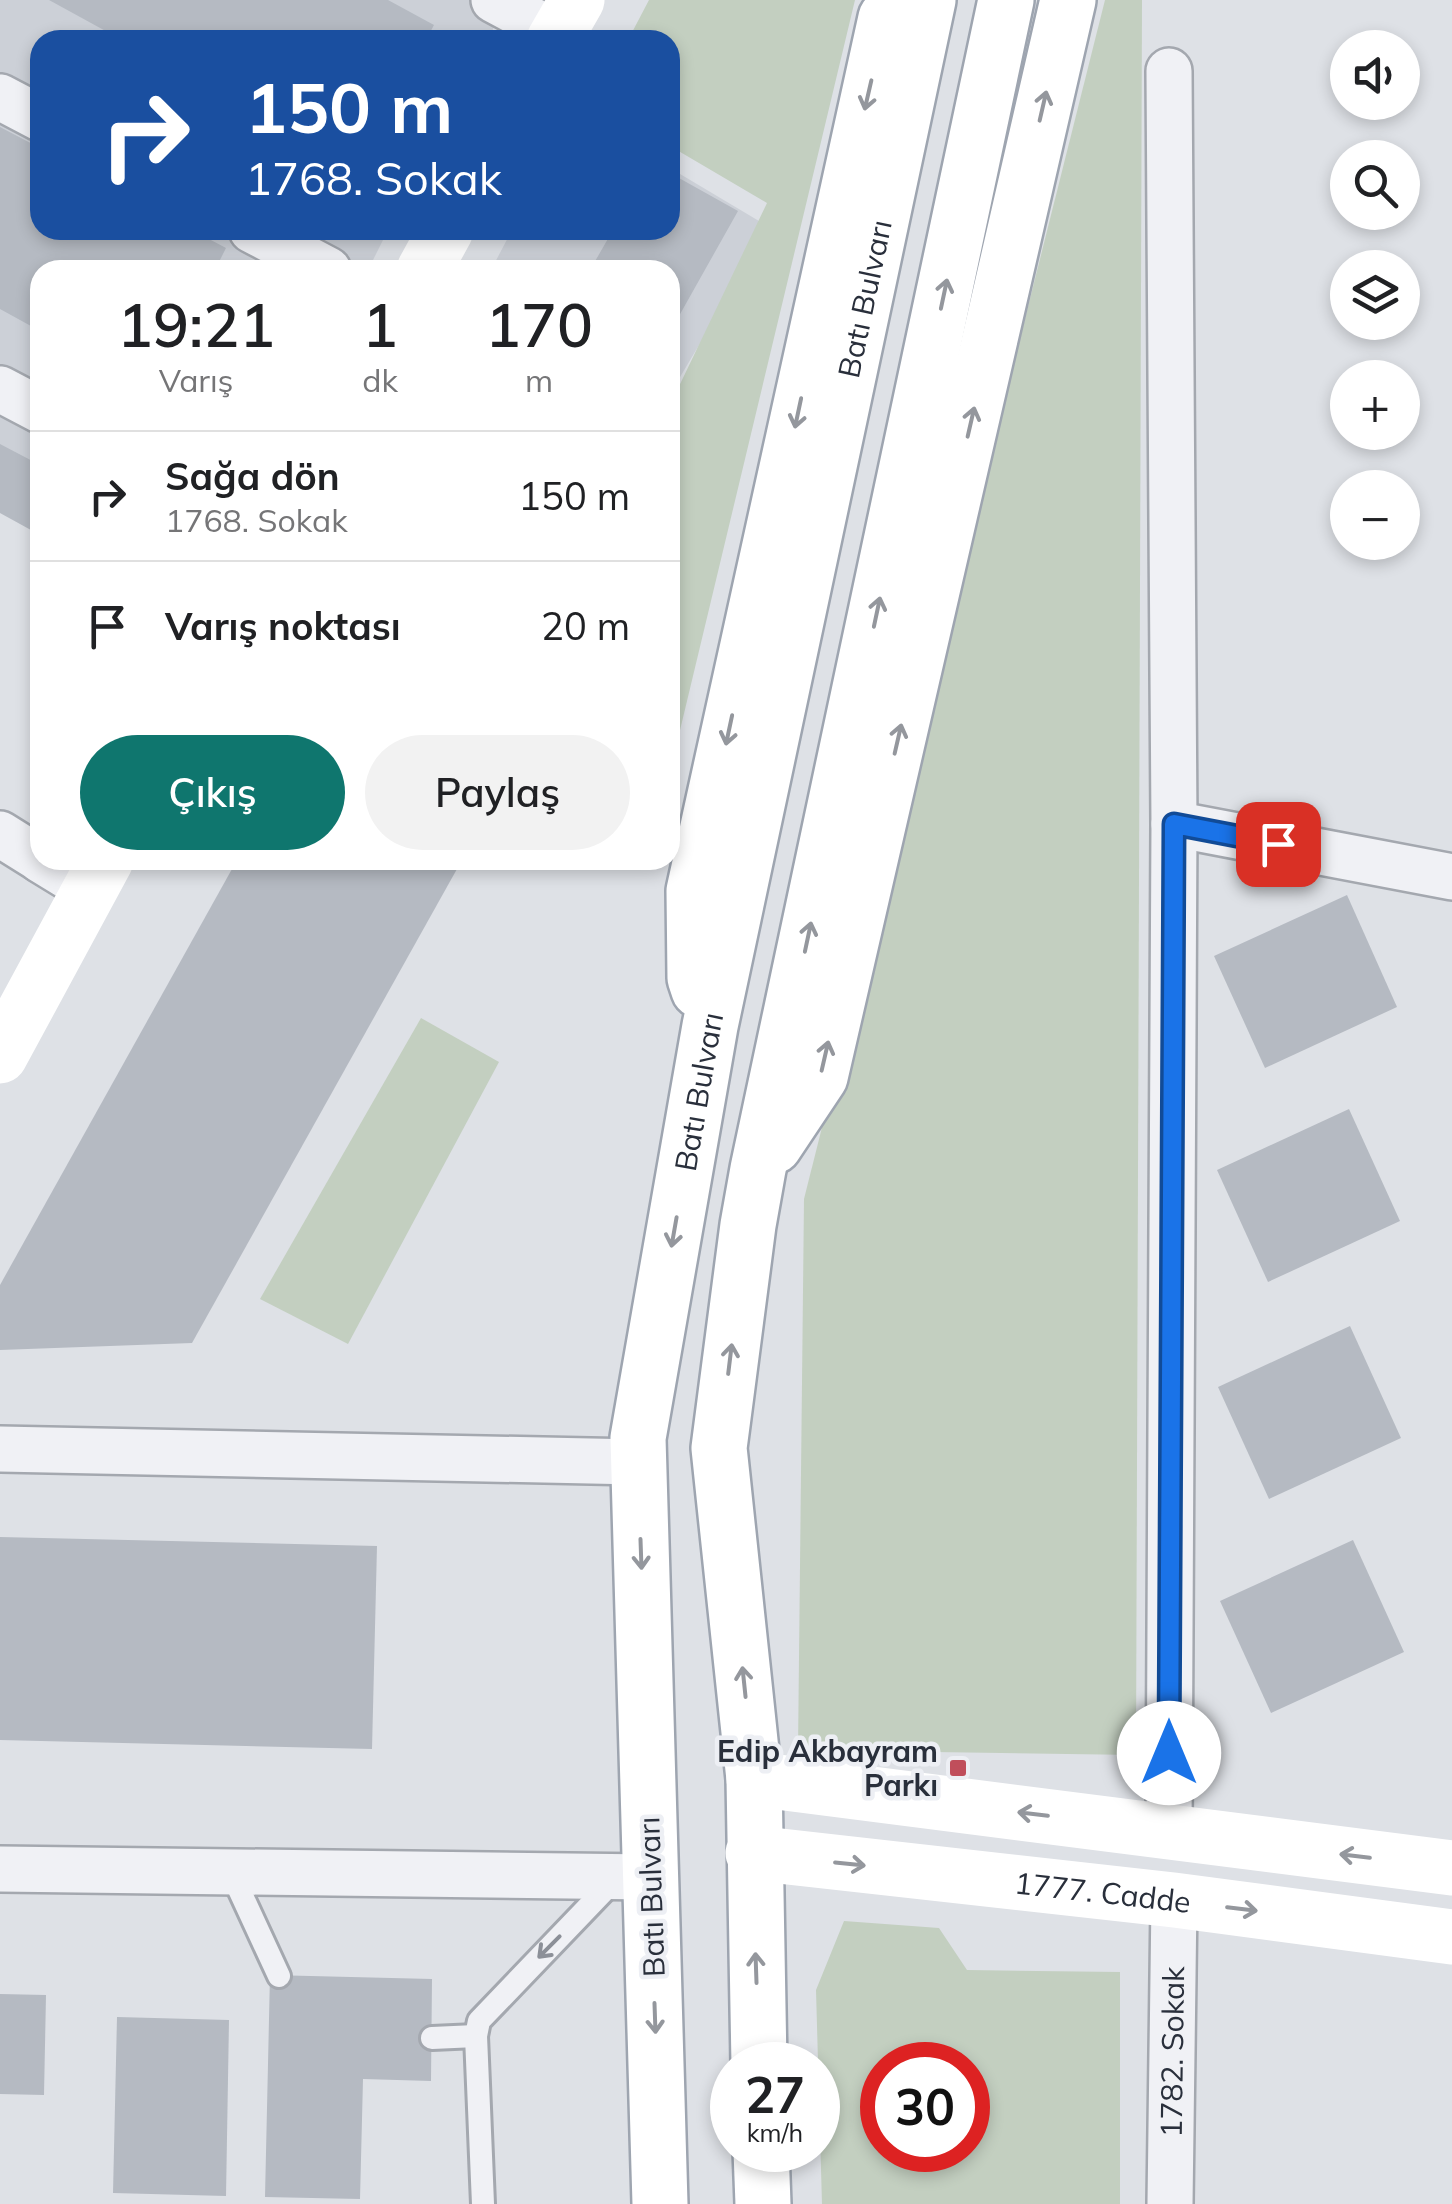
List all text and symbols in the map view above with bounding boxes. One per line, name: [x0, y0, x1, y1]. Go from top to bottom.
map controls: [1330, 30, 1420, 560]
button: sound: [1330, 30, 1420, 120]
text: 150 m: [245, 63, 453, 151]
icon: right: [80, 70, 210, 200]
one-way arrow: [858, 78, 876, 110]
one-way arrow: [1035, 91, 1053, 123]
button: search: [1330, 140, 1420, 230]
text: 1768. Sokak: [245, 150, 502, 206]
street label: Batı Bulvarı: [829, 216, 900, 381]
button: layers: [1330, 250, 1420, 340]
one-way arrow: [936, 279, 955, 311]
text: 19:21: [117, 287, 275, 362]
text: 1: [362, 287, 398, 362]
text: 170: [485, 287, 593, 362]
text: Varış: [159, 360, 233, 400]
text: dk: [362, 360, 398, 400]
text: m: [525, 360, 553, 400]
button: +: [1330, 360, 1420, 450]
one-way arrow: [788, 396, 807, 428]
one-way arrow: [962, 407, 981, 439]
text: Sağa dön: [165, 452, 340, 500]
icon: right: [80, 469, 135, 524]
button: −: [1330, 470, 1420, 560]
text: 150 m: [518, 472, 630, 520]
text: 1768. Sokak: [165, 500, 348, 540]
one-way arrow: [869, 597, 888, 629]
icon: arrive: [80, 599, 135, 654]
text: Varış noktası: [165, 602, 401, 650]
text: 20 m: [541, 602, 630, 650]
one-way arrow: [719, 713, 737, 745]
one-way arrow: [890, 724, 908, 756]
button: Çıkış: [80, 735, 345, 850]
button: Paylaş: [365, 735, 630, 850]
pin: [1236, 802, 1321, 887]
icon: arrive: [1251, 817, 1306, 872]
one-way arrow: [800, 922, 819, 954]
street label: Batı Bulvarı: [666, 1009, 731, 1174]
one-way arrow: [817, 1041, 835, 1073]
one-way arrow: [664, 1215, 683, 1248]
one-way arrow: [722, 1344, 740, 1376]
one-way arrow: [631, 1537, 650, 1569]
one-way arrow: [734, 1667, 753, 1699]
position arrow: [1117, 1701, 1221, 1805]
place label: Edip Akbayram Parkı: [717, 1732, 938, 1804]
marker: Edip Akbayram Parkı: [947, 1757, 969, 1779]
one-way arrow: [1017, 1805, 1050, 1823]
street label: Batı Bulvarı: [629, 1816, 673, 1978]
one-way arrow: [1340, 1846, 1372, 1864]
one-way arrow: [833, 1855, 865, 1874]
street label: 1777. Cadde: [1013, 1863, 1193, 1921]
one-way arrow: [1226, 1901, 1258, 1919]
one-way arrow: [537, 1934, 561, 1958]
one-way arrow: [747, 1952, 766, 1984]
street label: 1782. Sokak: [1152, 1966, 1192, 2138]
one-way arrow: [645, 2002, 664, 2034]
speed limit sign: 30: [860, 2042, 990, 2172]
text: 27: [745, 2063, 805, 2126]
text: km/h: [747, 2117, 803, 2148]

